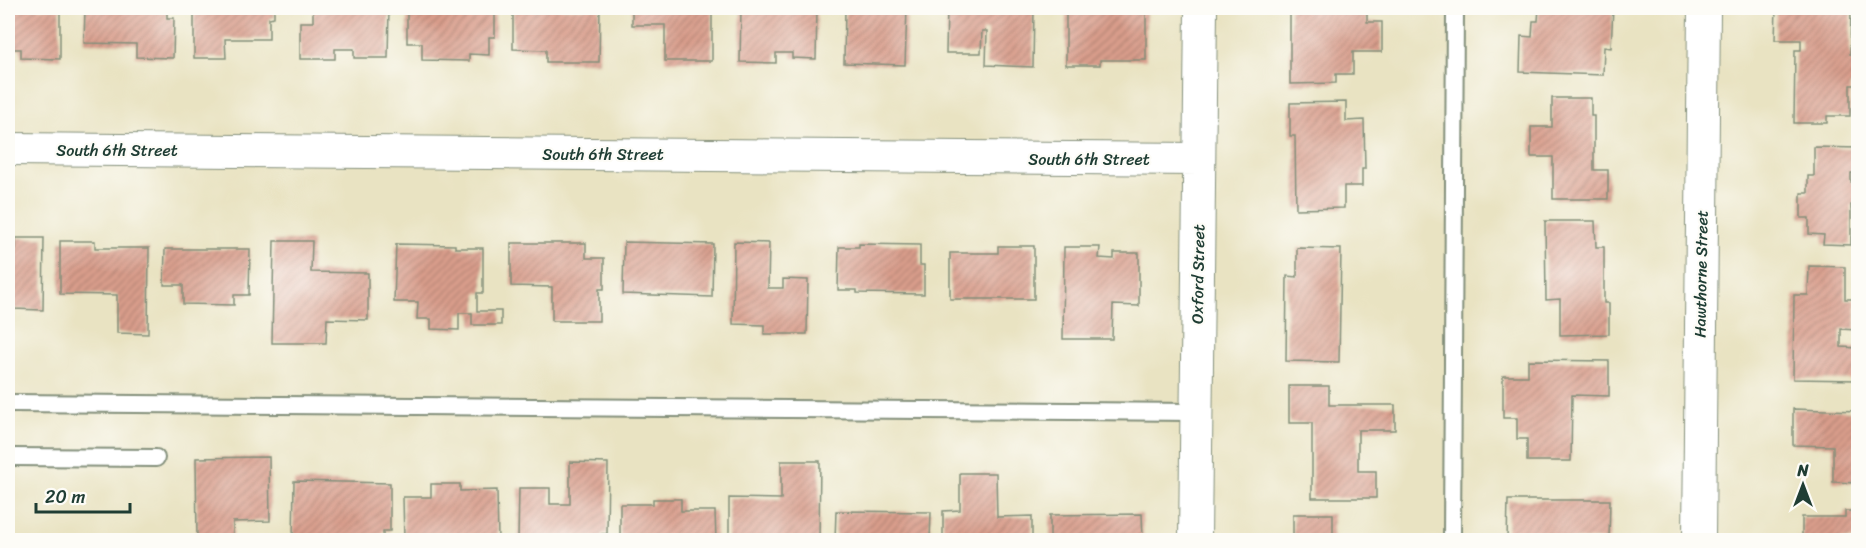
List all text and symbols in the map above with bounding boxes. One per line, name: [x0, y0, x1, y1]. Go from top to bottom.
street label: South 6th Street: [56, 136, 178, 165]
street label: South 6th Street: [542, 140, 664, 169]
street label: South 6th Street: [1028, 145, 1150, 174]
street label: Hawthorne Street: [1685, 210, 1717, 338]
street label: Oxford Street: [1183, 224, 1213, 324]
north arrow: [1773, 455, 1833, 515]
text: N: [1796, 456, 1809, 485]
scale bar: [36, 476, 130, 514]
text: 20 m: [45, 481, 85, 513]

